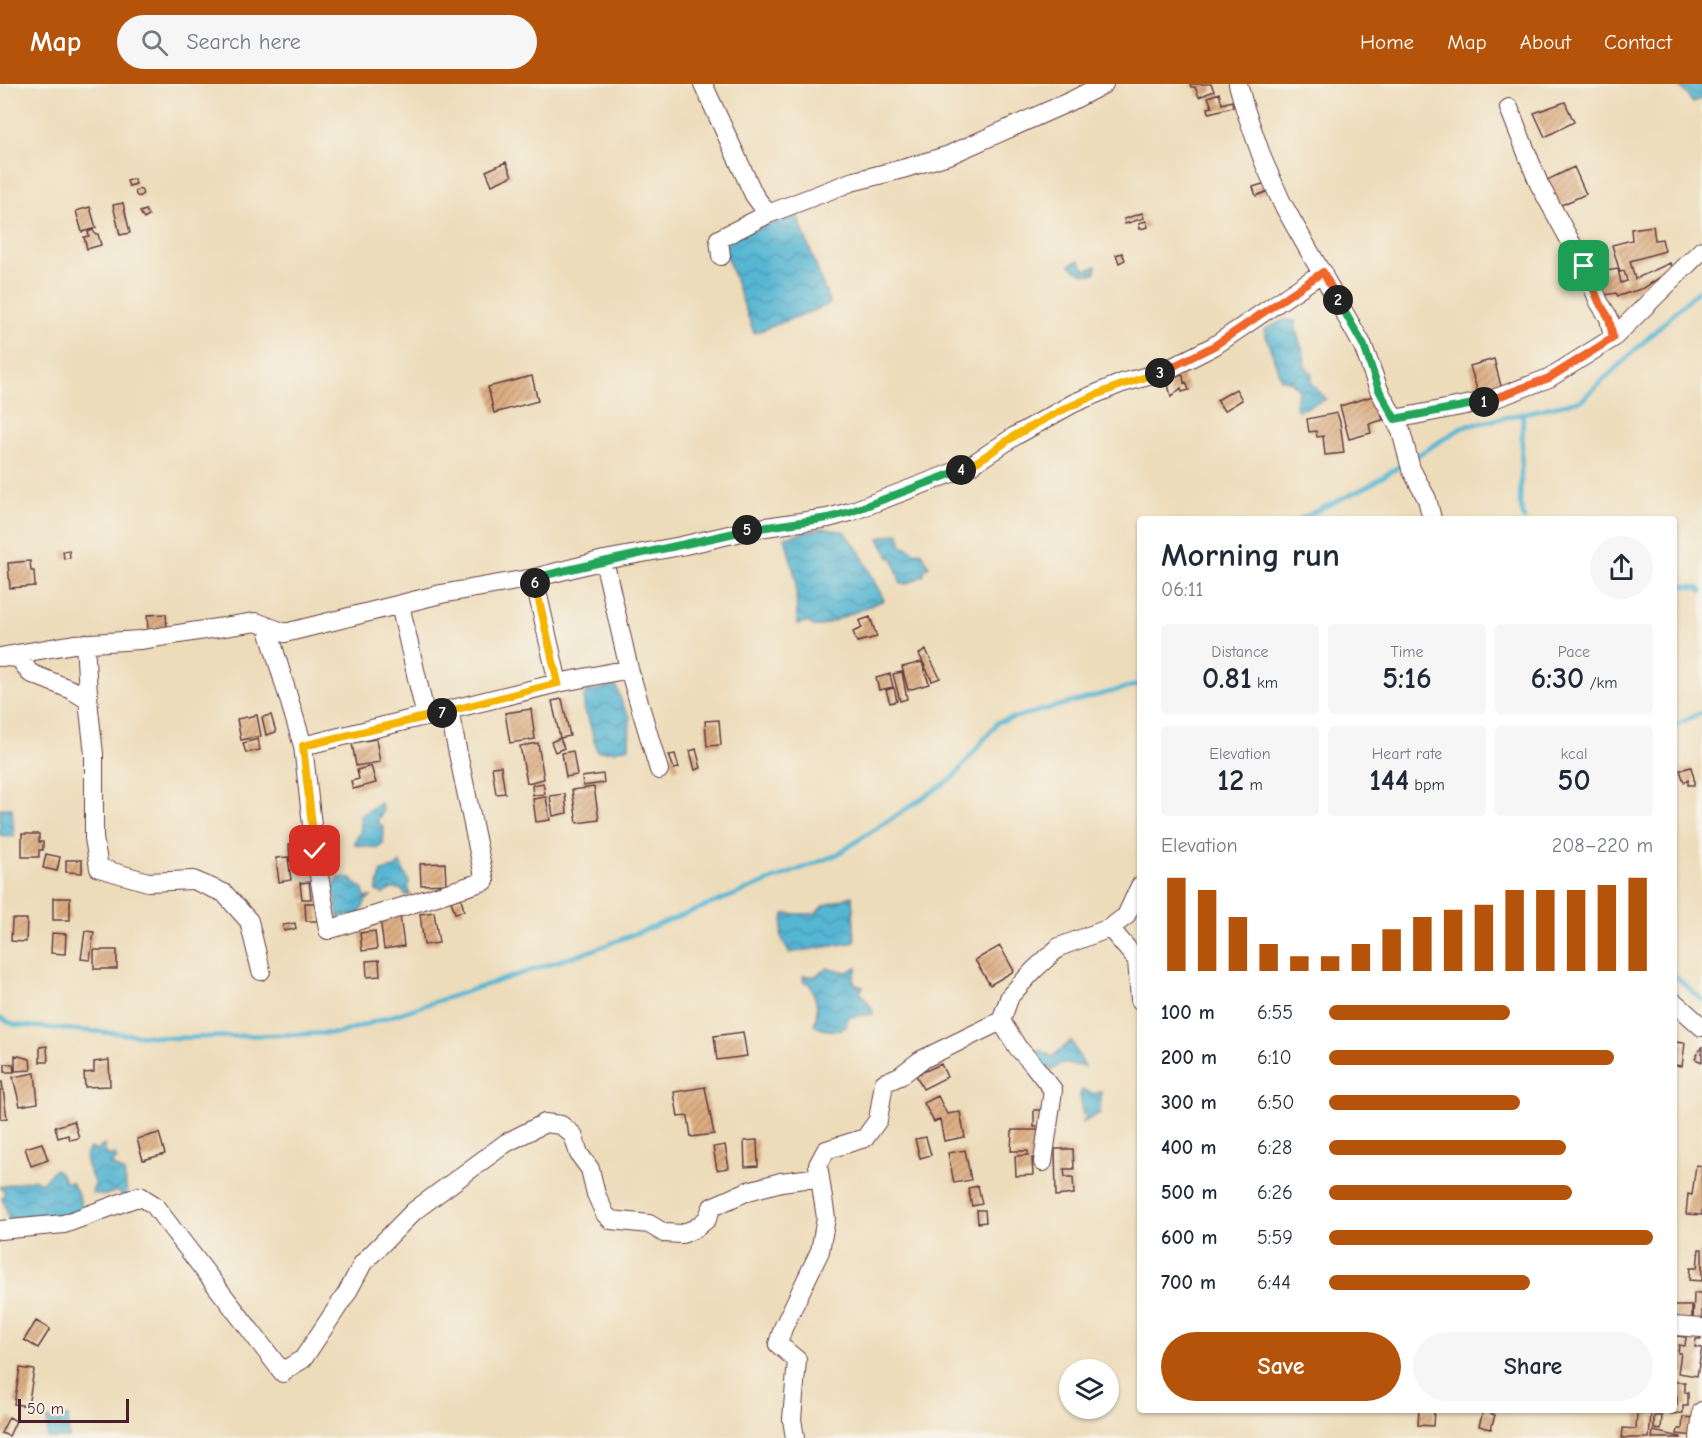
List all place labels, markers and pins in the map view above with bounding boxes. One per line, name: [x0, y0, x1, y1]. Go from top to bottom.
pin: [1558, 240, 1609, 291]
pin: 2: [1323, 285, 1353, 315]
pin: 3: [1145, 358, 1175, 388]
pin: 1: [1469, 387, 1499, 417]
pin: 4: [946, 455, 976, 485]
pin: 5: [732, 515, 762, 545]
pin: 6: [520, 568, 550, 598]
pin: 7: [427, 698, 457, 728]
pin: [289, 825, 340, 876]

